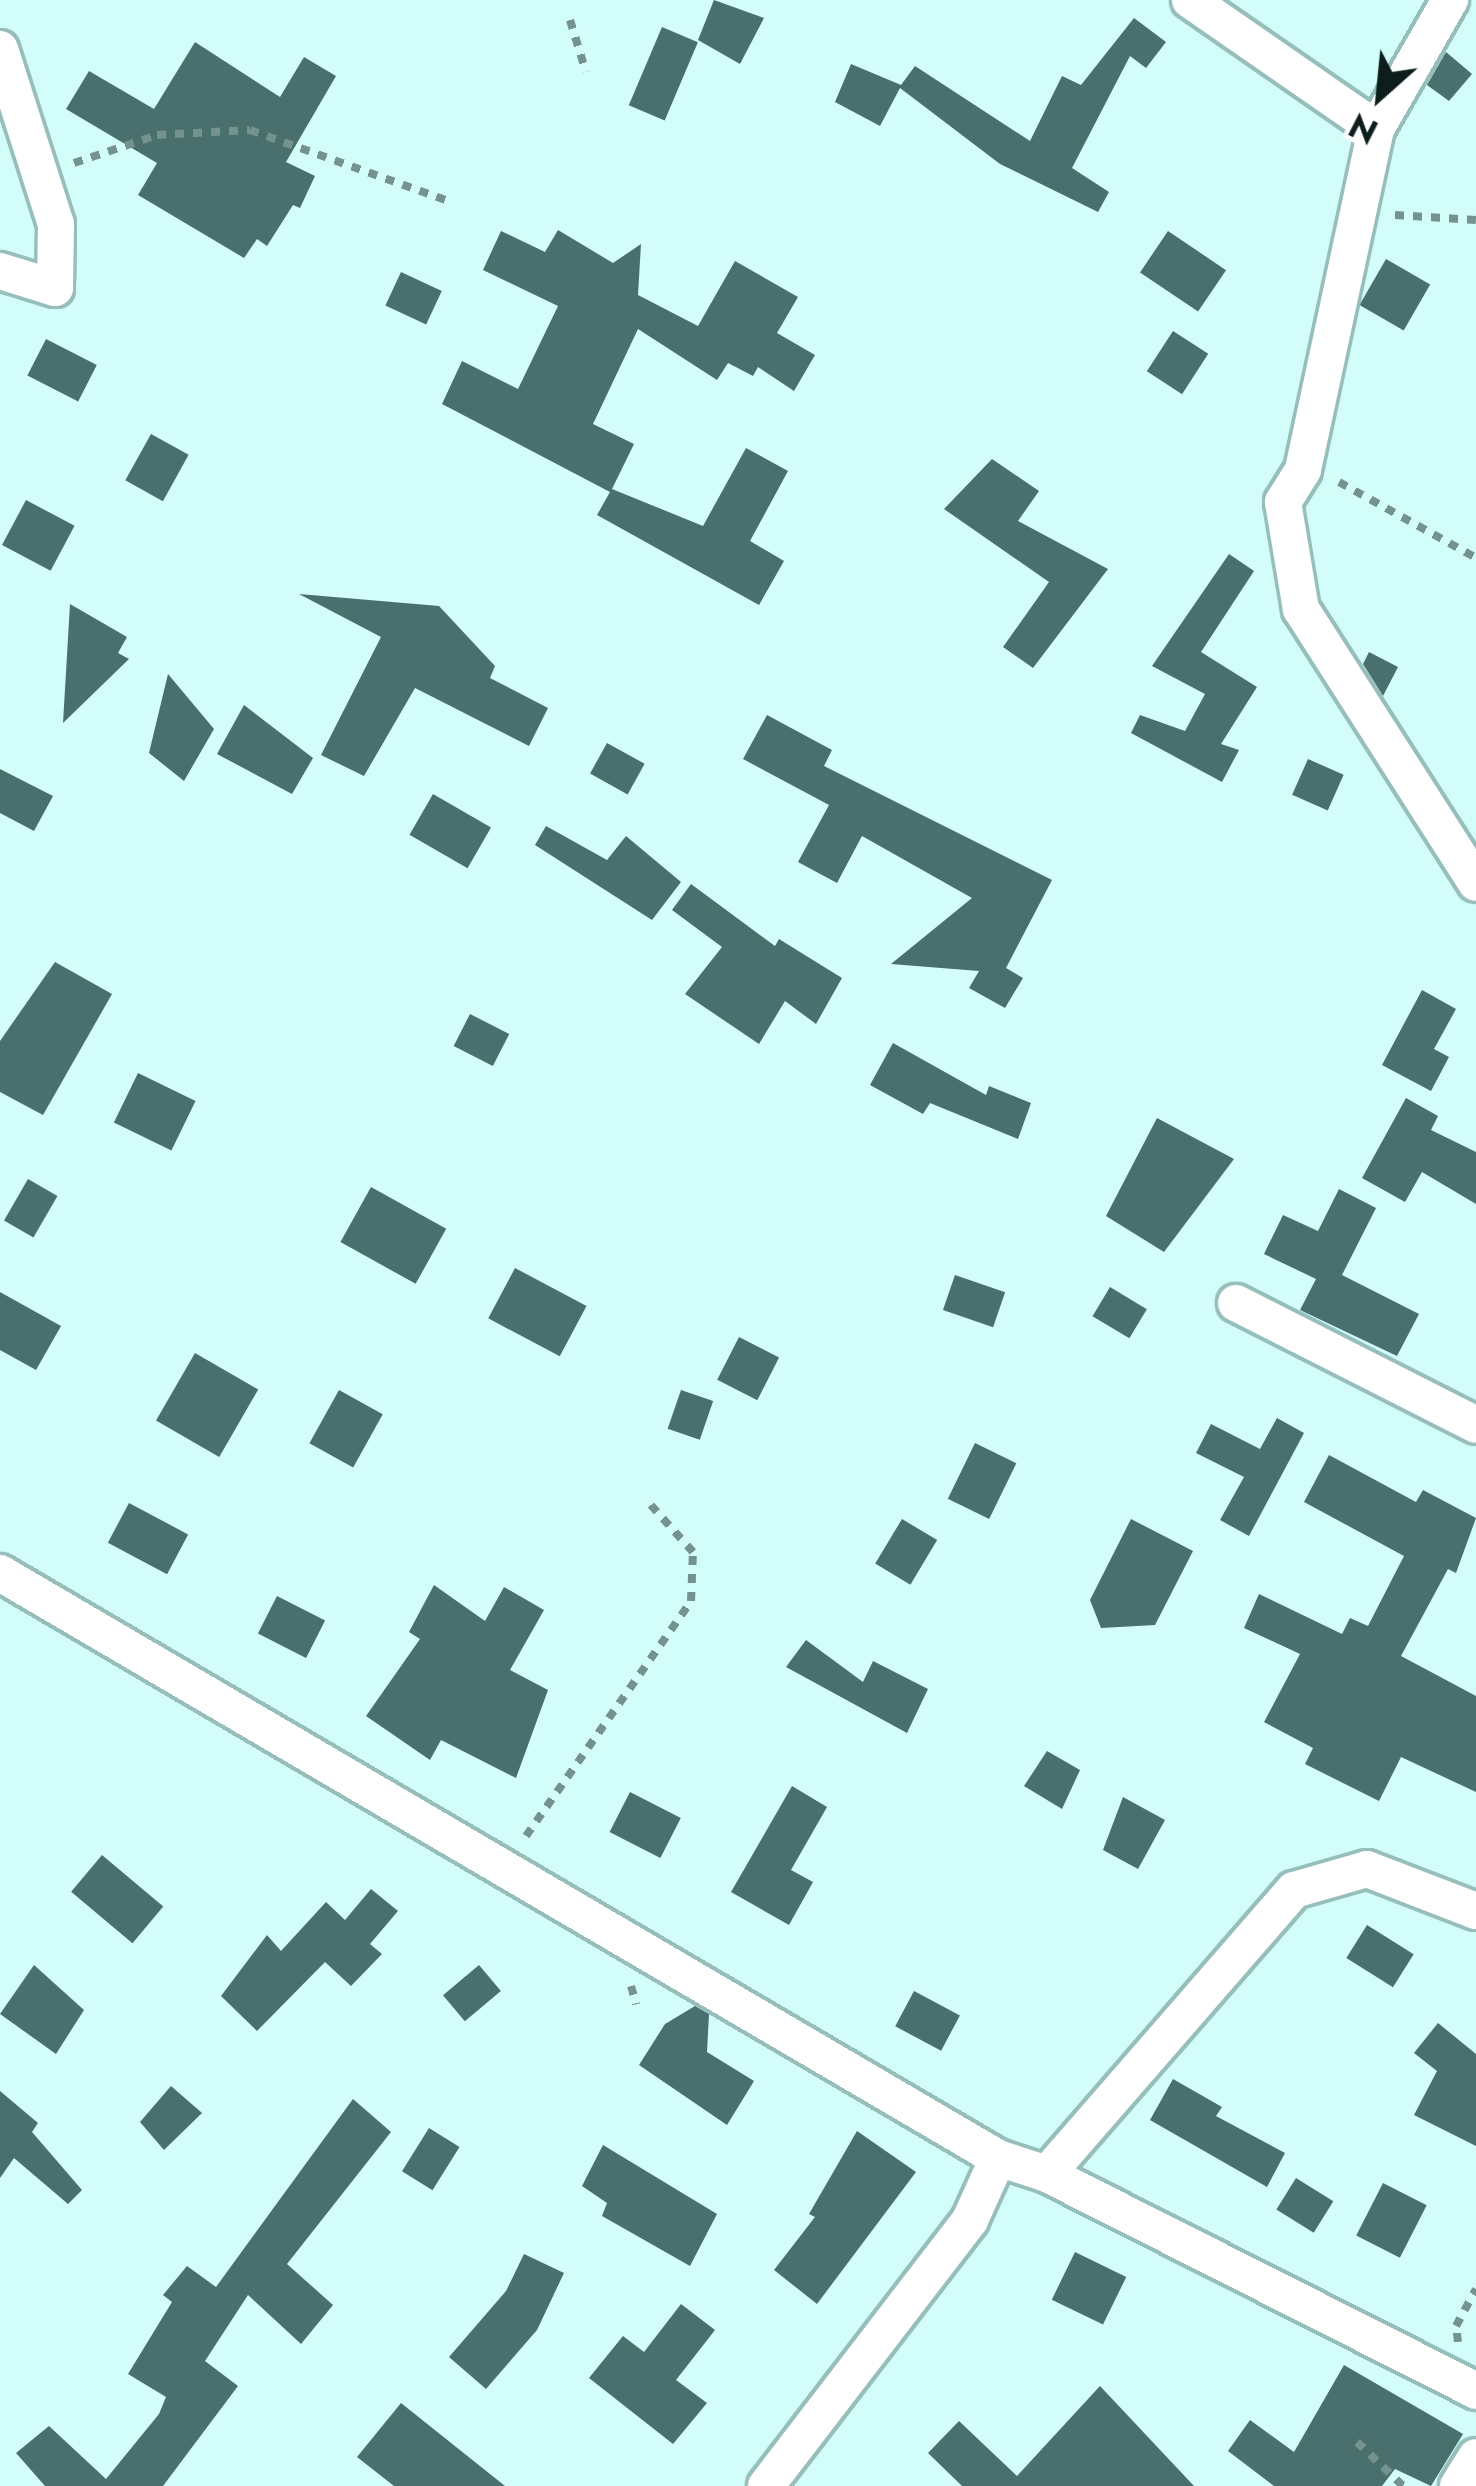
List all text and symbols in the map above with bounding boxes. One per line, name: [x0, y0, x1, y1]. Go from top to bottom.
north arrow: [1320, 36, 1440, 156]
text: N: [1341, 102, 1386, 155]

